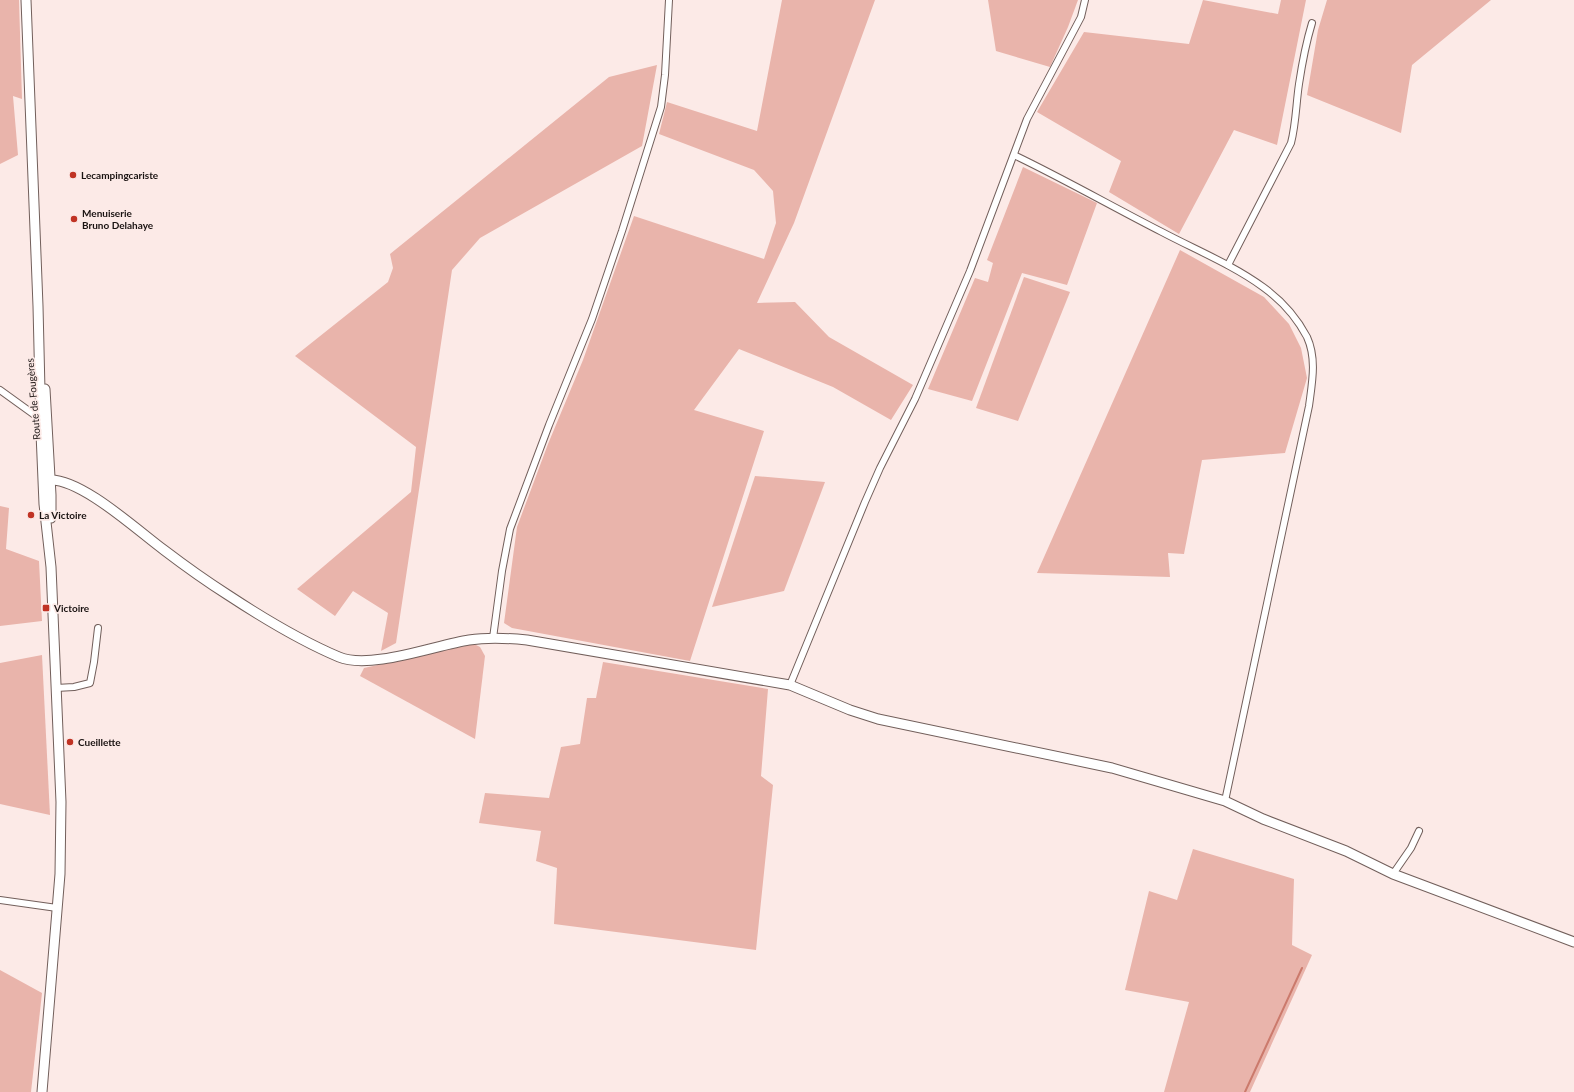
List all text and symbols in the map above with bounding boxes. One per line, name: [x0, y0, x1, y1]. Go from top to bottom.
place label: Lecampingcariste: [81, 169, 159, 181]
marker: Lecampingcariste: [68, 170, 78, 180]
place label: Menuiserie Bruno Delahaye: [82, 207, 154, 231]
marker: Menuiserie Bruno Delahaye: [69, 214, 79, 224]
street label: Route de Fougères: [23, 358, 43, 440]
place label: La Victoire: [39, 509, 87, 521]
marker: La Victoire: [26, 510, 36, 520]
place label: Victoire: [53, 602, 90, 614]
marker: Victoire: [41, 603, 51, 613]
place label: Cueillette: [78, 736, 121, 748]
marker: Cueillette: [65, 737, 75, 747]

